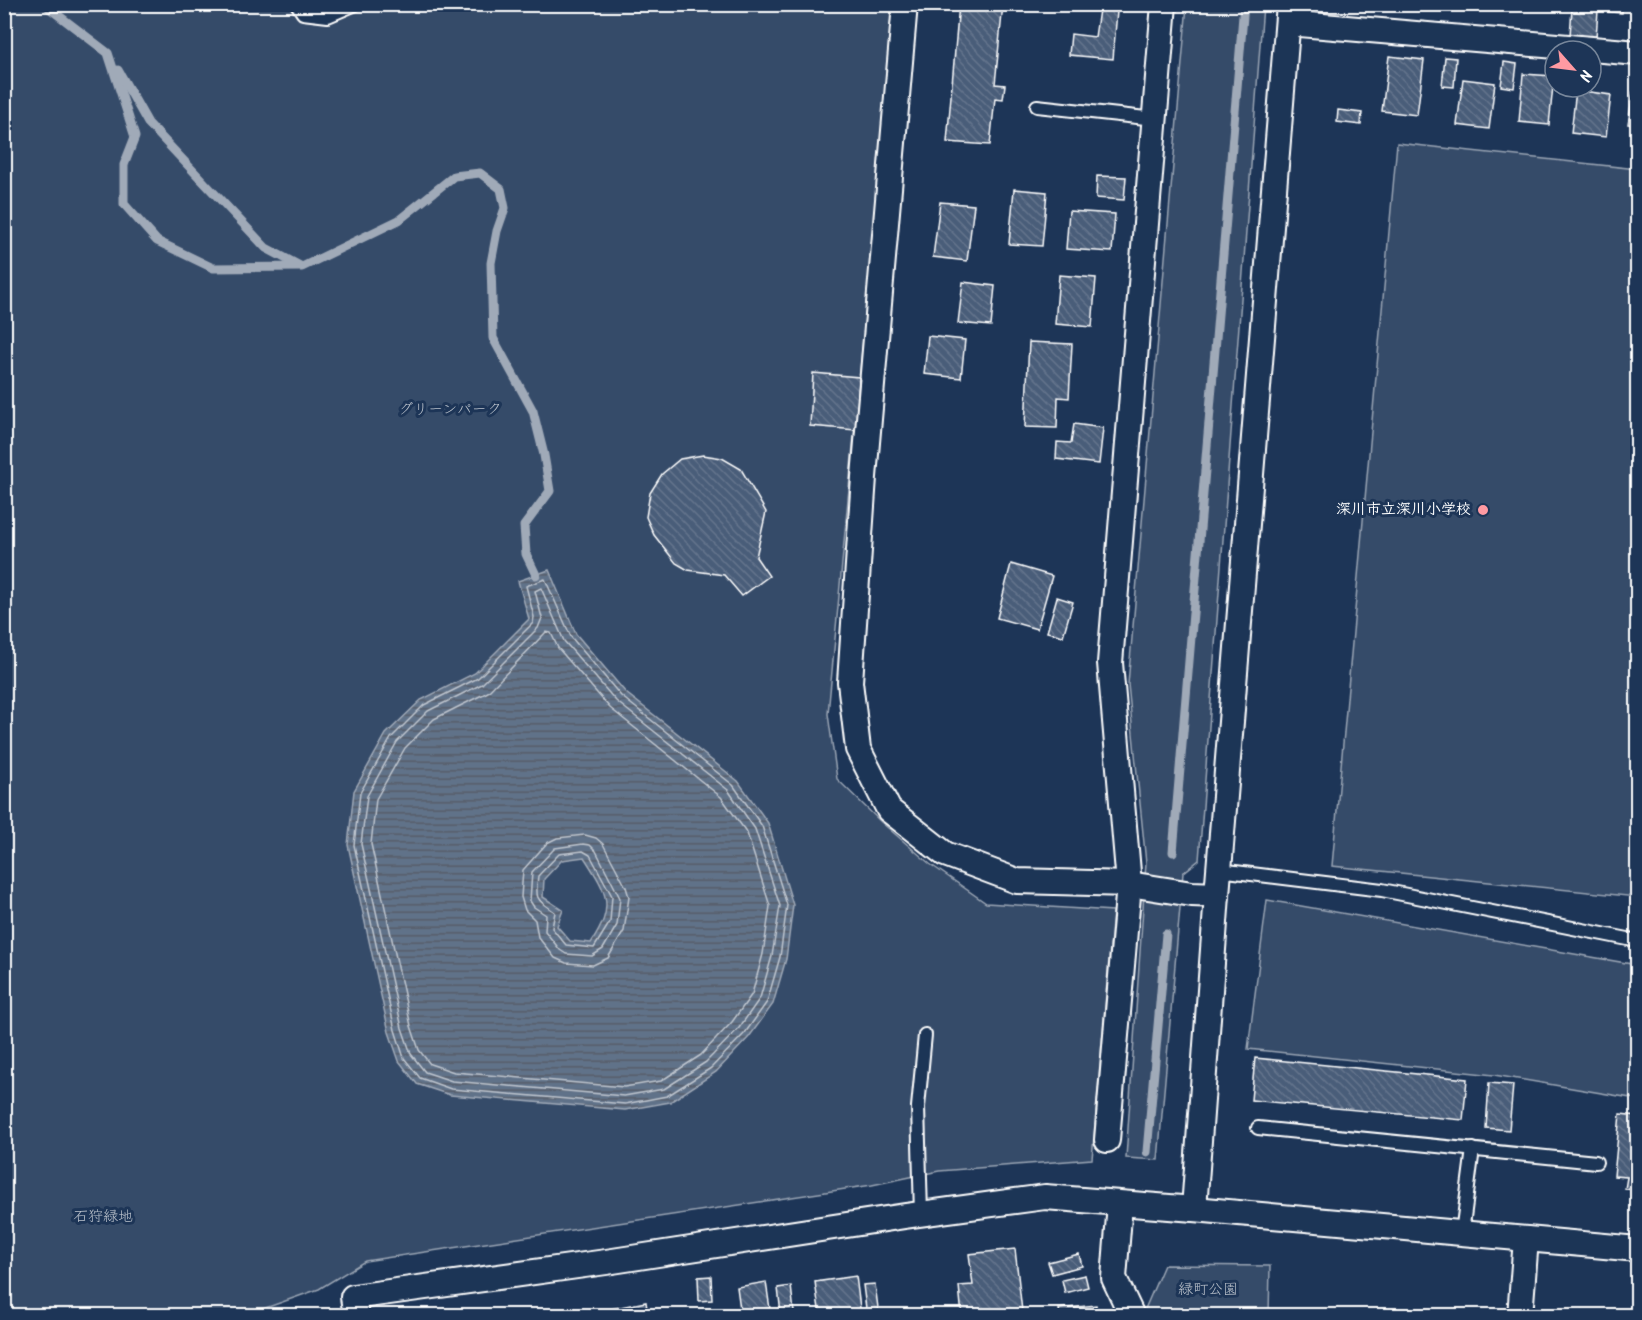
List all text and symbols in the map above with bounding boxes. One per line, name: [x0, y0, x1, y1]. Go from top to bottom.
north arrow: [1543, 39, 1603, 99]
text: N: [1572, 65, 1598, 86]
park label: グリーンパーク: [398, 398, 502, 422]
place label: 深川市立深川小学校: [1336, 498, 1471, 522]
marker: 深川市立深川小学校: [1476, 503, 1490, 517]
park label: 石狩緑地: [73, 1205, 133, 1229]
park label: 緑町公園: [1178, 1278, 1238, 1302]

